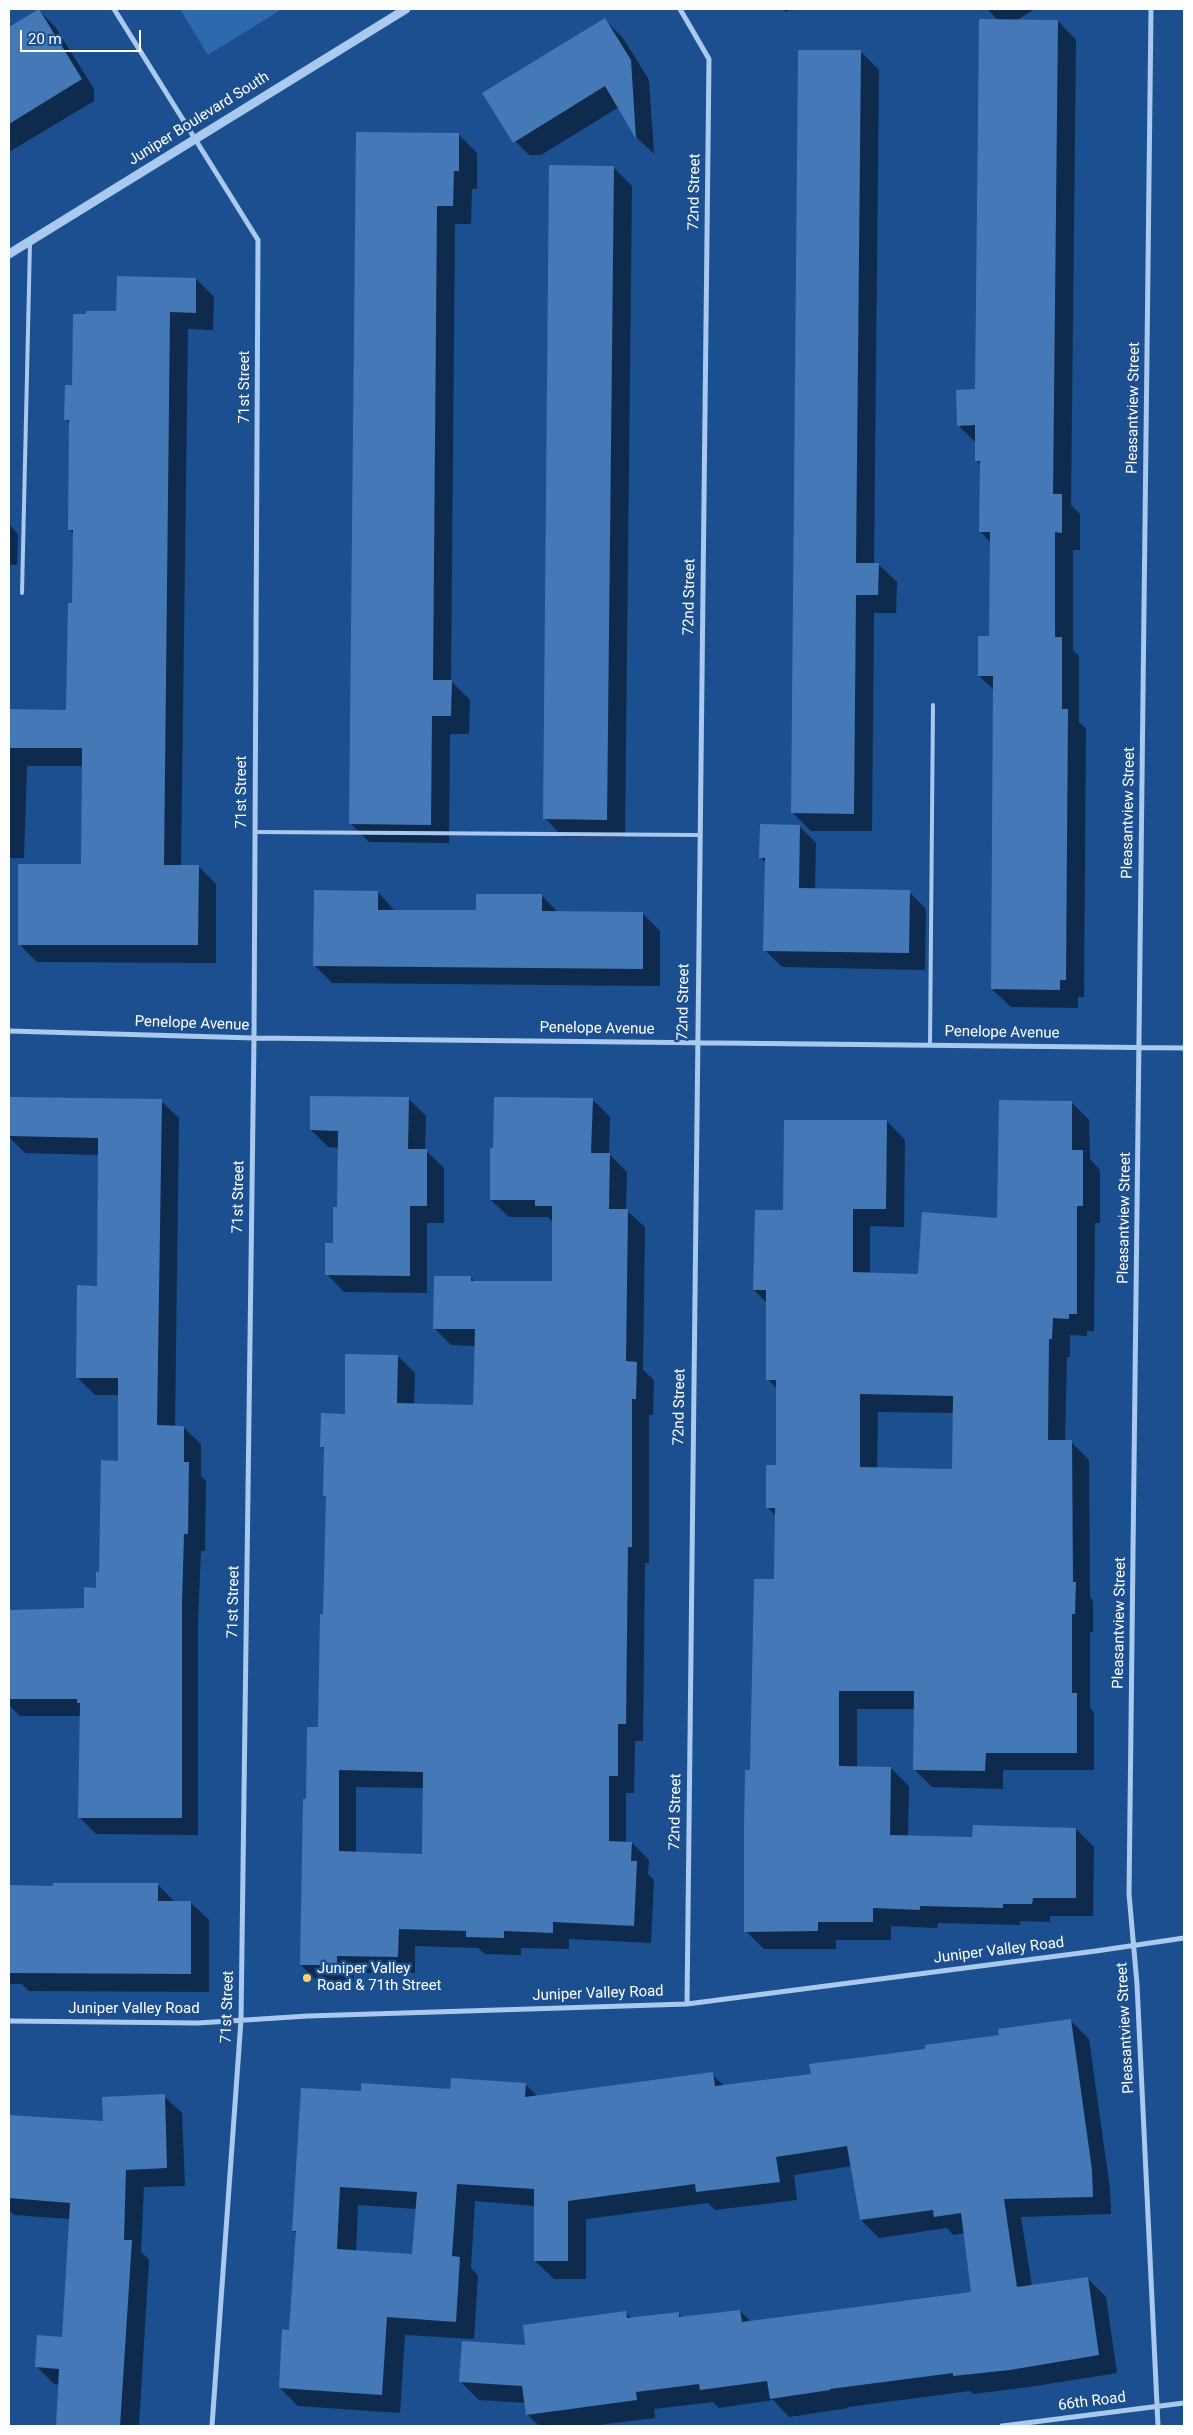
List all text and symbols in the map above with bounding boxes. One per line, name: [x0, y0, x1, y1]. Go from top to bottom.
scale bar: [22, 20, 144, 52]
text: 20 m: [28, 30, 62, 48]
street label: Juniper Boulevard South: [125, 68, 273, 170]
street label: 72nd Street: [685, 153, 705, 231]
street label: Pleasantview Street: [1124, 342, 1144, 474]
street label: 71st Street: [236, 351, 254, 423]
street label: 72nd Street: [680, 558, 700, 636]
street label: Pleasantview Street: [1119, 747, 1139, 879]
street label: 71st Street: [233, 756, 251, 828]
street label: 72nd Street: [674, 963, 694, 1041]
street label: Penelope Avenue: [134, 1013, 250, 1035]
street label: Penelope Avenue: [539, 1019, 655, 1039]
street label: Penelope Avenue: [944, 1023, 1060, 1043]
street label: Pleasantview Street: [1115, 1152, 1135, 1284]
street label: 71st Street: [229, 1160, 249, 1234]
street label: 72nd Street: [670, 1368, 690, 1446]
street label: Pleasantview Street: [1110, 1557, 1130, 1689]
street label: 71st Street: [224, 1565, 244, 1639]
street label: 72nd Street: [666, 1773, 686, 1851]
street label: Juniper Valley Road: [933, 1934, 1065, 1968]
place label: Juniper Valley Road & 71th Street: [317, 1960, 442, 1995]
street label: Pleasantview Street: [1114, 1962, 1138, 2094]
street label: 71st Street: [218, 1970, 238, 2044]
marker: Juniper Valley Road & 71th Street: [301, 1972, 313, 1984]
street label: Juniper Valley Road: [532, 1983, 664, 2005]
street label: Juniper Valley Road: [68, 2000, 200, 2018]
street label: 66th Road: [1057, 2389, 1127, 2415]

